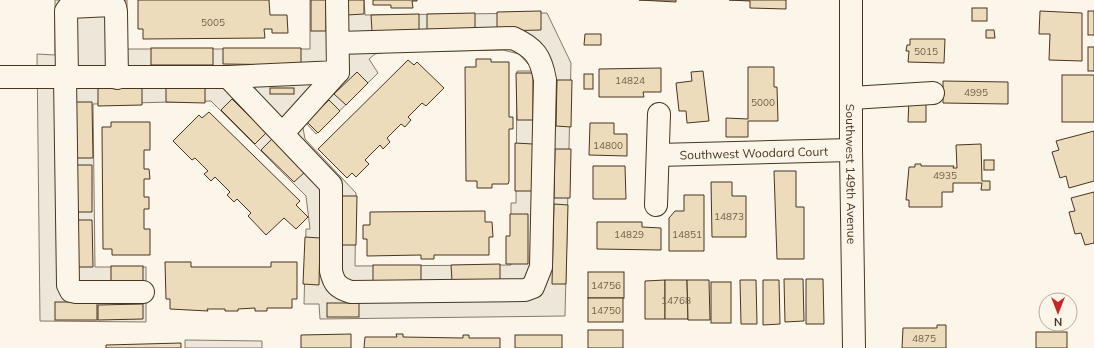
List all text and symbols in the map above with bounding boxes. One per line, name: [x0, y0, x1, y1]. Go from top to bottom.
house number: 5005: [201, 16, 225, 29]
house number: 5015: [914, 45, 938, 58]
house number: 14824: [615, 74, 645, 87]
house number: 4995: [964, 86, 988, 99]
house number: 5000: [751, 96, 775, 109]
street label: Southwest 149th Avenue: [844, 104, 860, 244]
house number: 14800: [593, 139, 623, 152]
street label: Southwest Woodard Court: [680, 143, 828, 162]
house number: 4935: [933, 169, 957, 182]
house number: 14873: [714, 210, 744, 223]
house number: 14829: [614, 228, 644, 241]
house number: 14851: [672, 228, 702, 241]
house number: 14756: [591, 279, 621, 292]
north arrow: [1038, 292, 1078, 332]
house number: 14768: [661, 294, 691, 307]
house number: 14750: [591, 304, 621, 317]
text: N: [1054, 315, 1062, 329]
house number: 4875: [912, 332, 936, 345]

